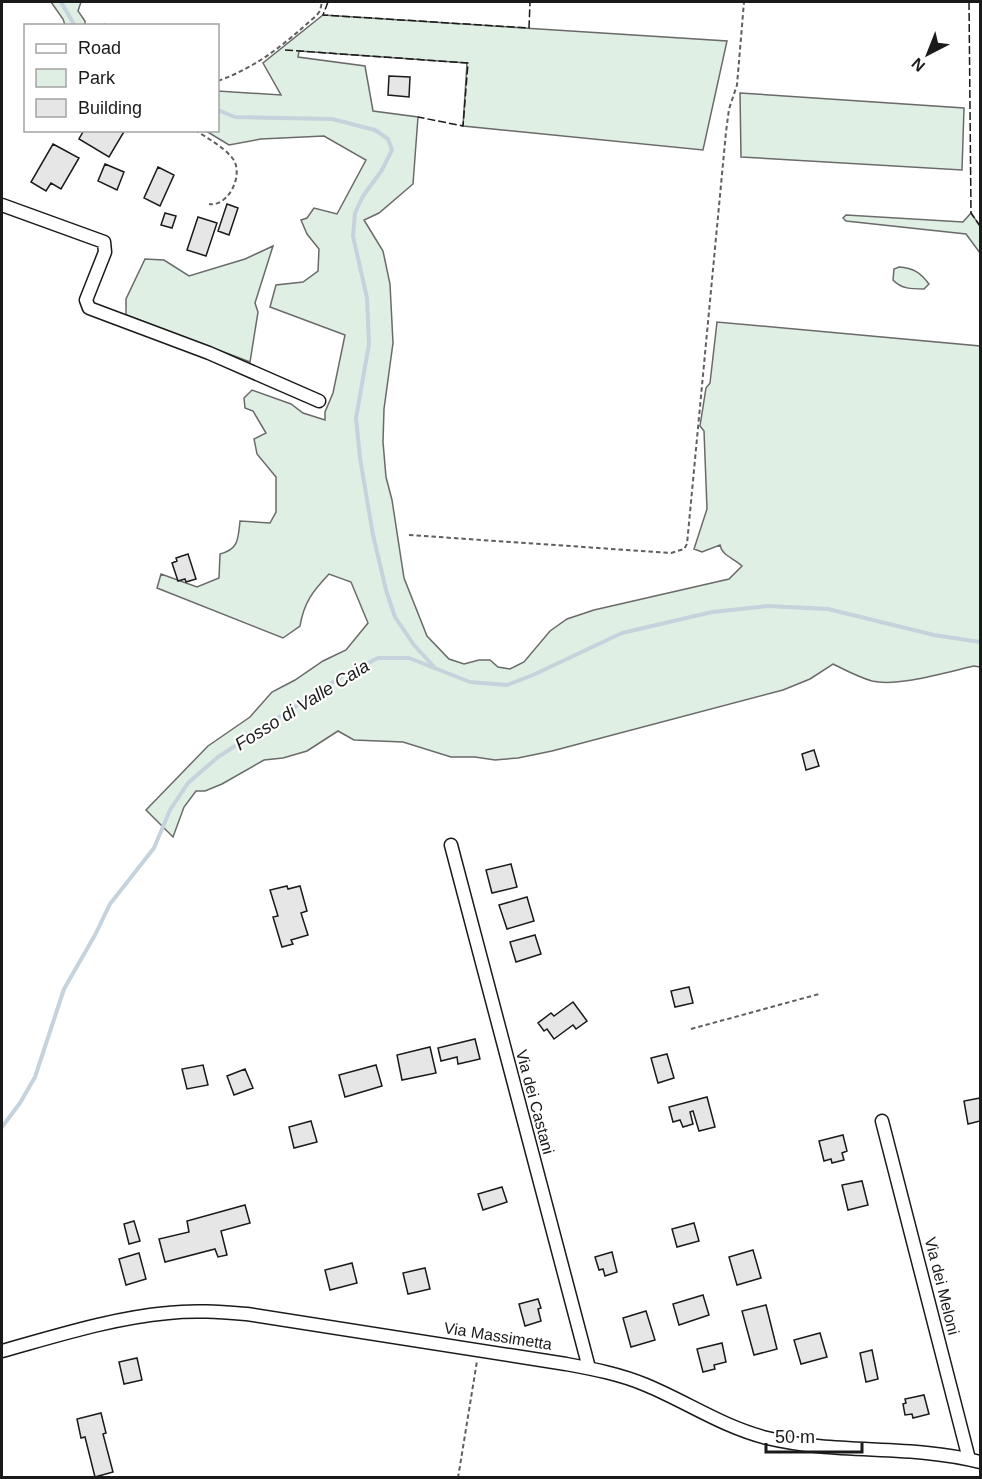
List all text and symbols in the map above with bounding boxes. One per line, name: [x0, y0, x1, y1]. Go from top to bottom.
legend: [24, 24, 219, 132]
north arrow: [898, 24, 958, 84]
text: Road: [78, 38, 121, 58]
text: N: [908, 55, 928, 75]
text: Park: [78, 68, 116, 88]
text: Building: [78, 98, 142, 118]
water label: Fosso di Valle Caia: [231, 656, 373, 754]
street label: Via dei Castani: [513, 1048, 557, 1156]
street label: Via dei Meloni: [922, 1235, 962, 1337]
street label: Via Massimetta: [443, 1319, 553, 1353]
scale bar: [766, 1416, 862, 1454]
text: 50 m: [775, 1427, 815, 1447]

